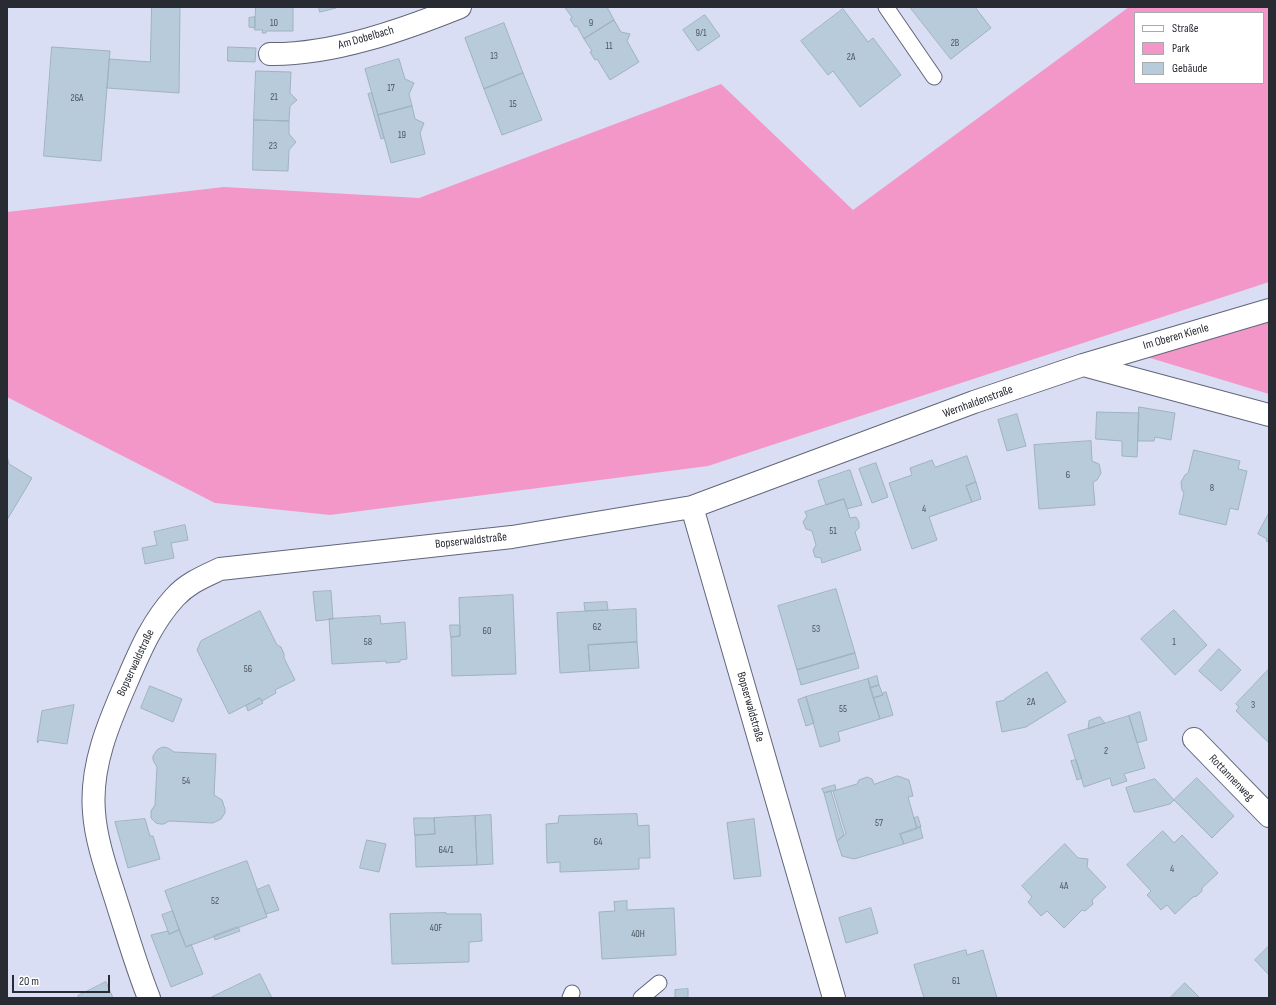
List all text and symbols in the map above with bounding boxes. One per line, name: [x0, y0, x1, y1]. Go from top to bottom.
legend: [1134, 12, 1264, 84]
house number: 10: [270, 17, 278, 29]
house number: 9: [589, 17, 593, 29]
text: Straße: [1172, 21, 1199, 36]
street label: Am Dobelbach: [336, 23, 396, 53]
house number: 9/1: [696, 27, 706, 39]
house number: 2B: [951, 37, 959, 49]
house number: 11: [606, 40, 612, 52]
text: Park: [1172, 41, 1190, 56]
house number: 13: [490, 50, 498, 62]
house number: 2A: [847, 51, 855, 63]
text: Gebäude: [1172, 61, 1207, 76]
house number: 17: [387, 82, 395, 94]
house number: 21: [270, 91, 278, 103]
house number: 26A: [71, 92, 83, 104]
house number: 15: [509, 98, 517, 110]
house number: 19: [398, 129, 406, 141]
house number: 23: [269, 140, 277, 152]
street label: Im Oberen Kienle: [1142, 321, 1210, 353]
street label: Wernhaldenstraße: [941, 383, 1015, 421]
house number: 6: [1066, 469, 1070, 481]
house number: 8: [1210, 482, 1214, 494]
house number: 4: [922, 503, 926, 515]
house number: 51: [829, 525, 837, 537]
street label: Bopserwaldstraße: [434, 530, 508, 552]
house number: 62: [593, 621, 601, 633]
house number: 53: [812, 623, 820, 635]
house number: 60: [483, 625, 491, 637]
street label: Bopserwaldstraße: [114, 627, 158, 699]
house number: 58: [364, 636, 372, 648]
house number: 1: [1172, 636, 1176, 648]
house number: 56: [244, 663, 252, 675]
street label: Bopserwaldstraße: [733, 670, 767, 744]
house number: 2A: [1027, 696, 1035, 708]
house number: 3: [1251, 699, 1255, 711]
house number: 55: [839, 703, 847, 715]
house number: 2: [1104, 745, 1108, 757]
street label: Rottannenweg: [1205, 752, 1257, 804]
house number: 54: [182, 775, 190, 787]
house number: 57: [875, 817, 883, 829]
house number: 64: [594, 836, 602, 848]
house number: 64/1: [438, 844, 454, 856]
house number: 4: [1170, 863, 1174, 875]
house number: 4A: [1060, 880, 1068, 892]
house number: 52: [211, 895, 219, 907]
house number: 40F: [430, 922, 442, 934]
house number: 40H: [631, 928, 645, 940]
scale bar: [14, 967, 112, 993]
text: 20 m: [19, 974, 39, 989]
house number: 61: [952, 975, 960, 987]

